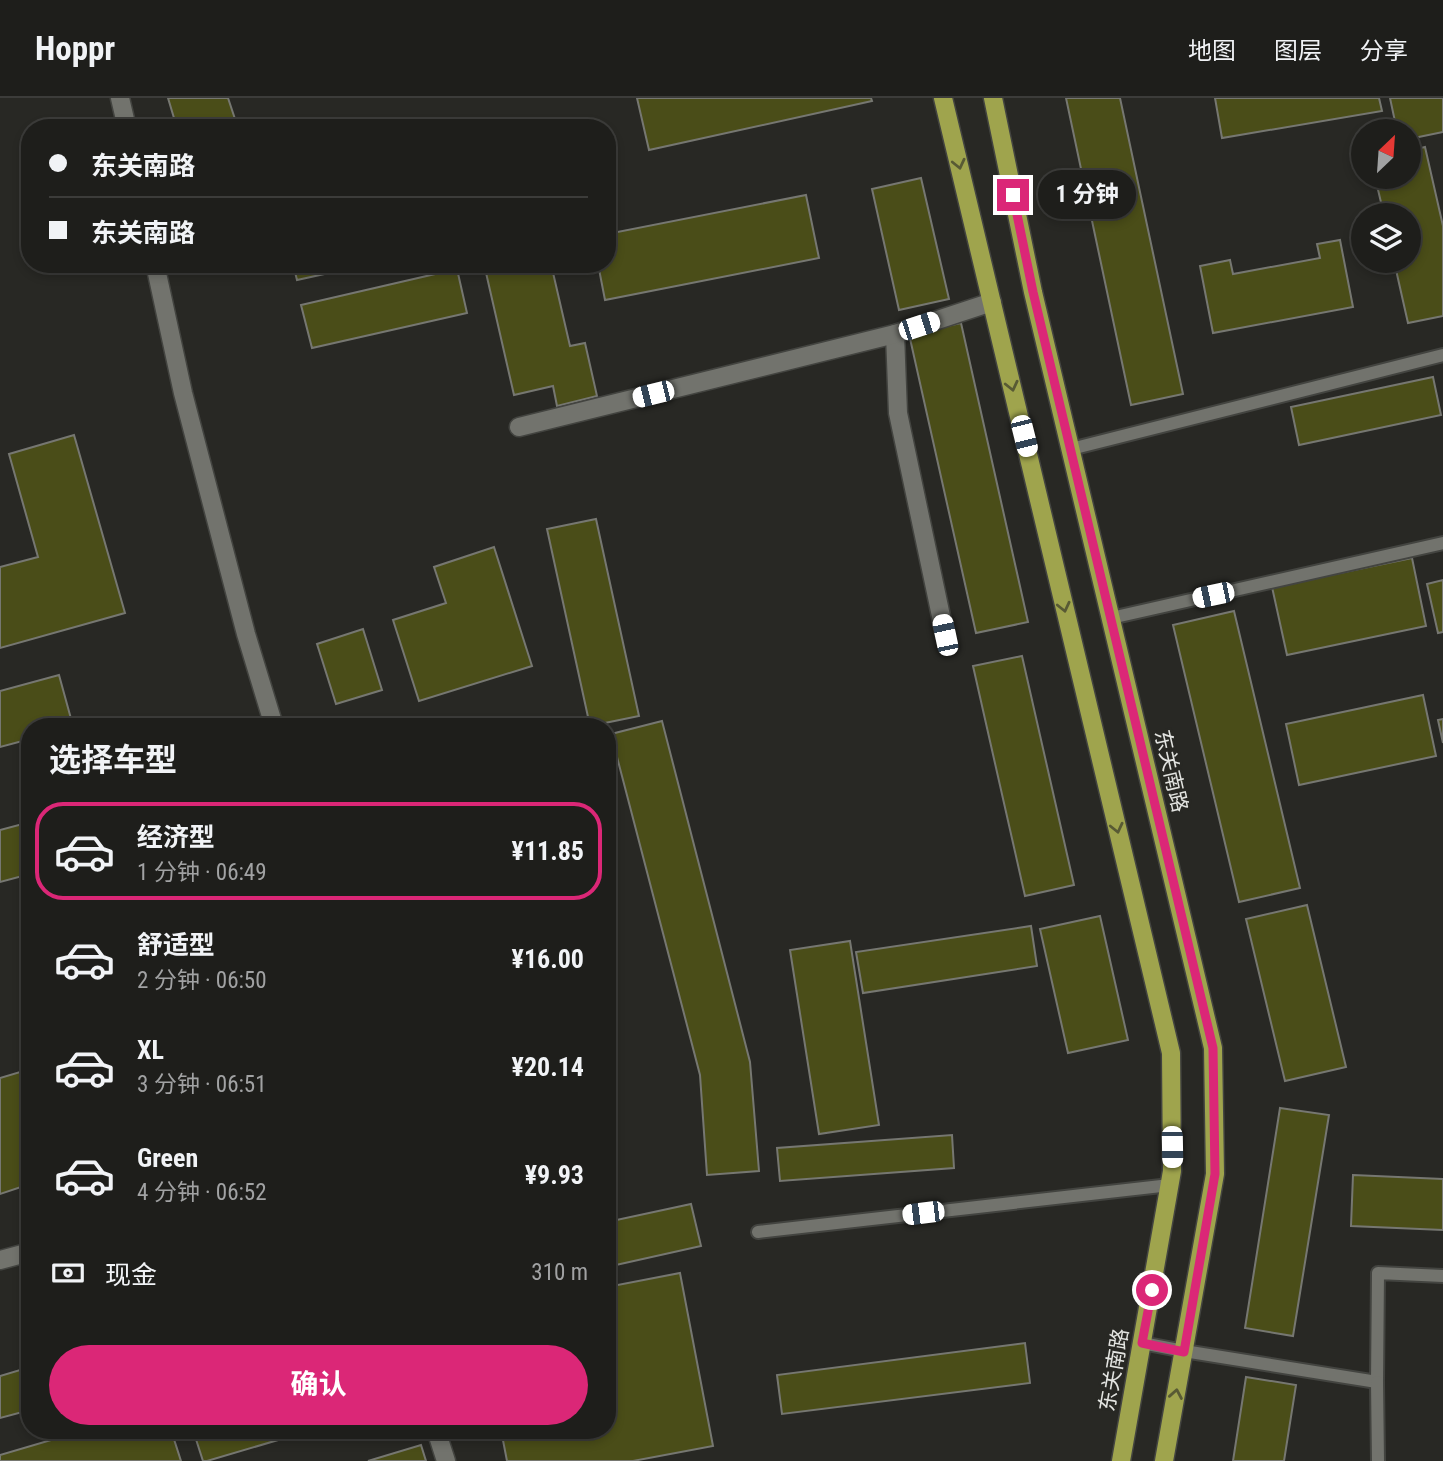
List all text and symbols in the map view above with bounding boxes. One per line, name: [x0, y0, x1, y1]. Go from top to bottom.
text: Hoppr: [35, 29, 115, 68]
text: 地图: [1188, 37, 1236, 65]
text: 图层: [1274, 37, 1322, 65]
text: 分享: [1360, 37, 1408, 65]
north arrow: [1351, 119, 1421, 189]
map controls: [1351, 119, 1421, 273]
text: 东关南路: [91, 151, 195, 181]
one-way arrow: [951, 158, 965, 170]
callout: 1 分钟: [1038, 170, 1136, 220]
route end: [997, 179, 1029, 211]
text: 1 分钟: [1056, 181, 1118, 208]
button: layers: [1351, 203, 1421, 273]
text: 东关南路: [91, 218, 195, 248]
car: [896, 310, 943, 342]
car: [631, 379, 676, 409]
one-way arrow: [1004, 380, 1018, 392]
car: [1009, 413, 1040, 459]
car: [1191, 580, 1236, 610]
one-way arrow: [1056, 601, 1071, 613]
car: [931, 612, 960, 658]
street label: 东关南路: [1150, 727, 1192, 815]
text: 选择车型: [49, 741, 177, 779]
icon: car: [53, 820, 116, 883]
text: 经济型: [137, 822, 215, 852]
one-way arrow: [1109, 822, 1123, 834]
text: ¥11.85: [512, 836, 584, 866]
text: 1 分钟 · 06:49: [137, 859, 267, 886]
icon: car: [53, 928, 116, 991]
text: 舒适型: [137, 930, 215, 960]
text: ¥16.00: [512, 944, 584, 974]
text: 2 分钟 · 06:50: [137, 967, 267, 994]
text: XL: [137, 1035, 164, 1065]
icon: car: [53, 1036, 116, 1099]
text: ¥20.14: [512, 1052, 584, 1082]
text: 3 分钟 · 06:51: [137, 1071, 267, 1098]
car: [1162, 1126, 1183, 1168]
text: Green: [137, 1143, 198, 1173]
icon: car: [53, 1144, 116, 1207]
text: ¥9.93: [525, 1160, 584, 1190]
text: 4 分钟 · 06:52: [137, 1179, 267, 1206]
car: [901, 1200, 946, 1226]
icon: cash: [49, 1254, 87, 1292]
text: 310 m: [531, 1259, 588, 1286]
text: 现金: [105, 1260, 157, 1290]
route start: [1136, 1274, 1168, 1306]
street label: 东关南路: [1095, 1327, 1133, 1413]
button: 确认: [49, 1345, 588, 1425]
one-way arrow: [1168, 1388, 1183, 1400]

